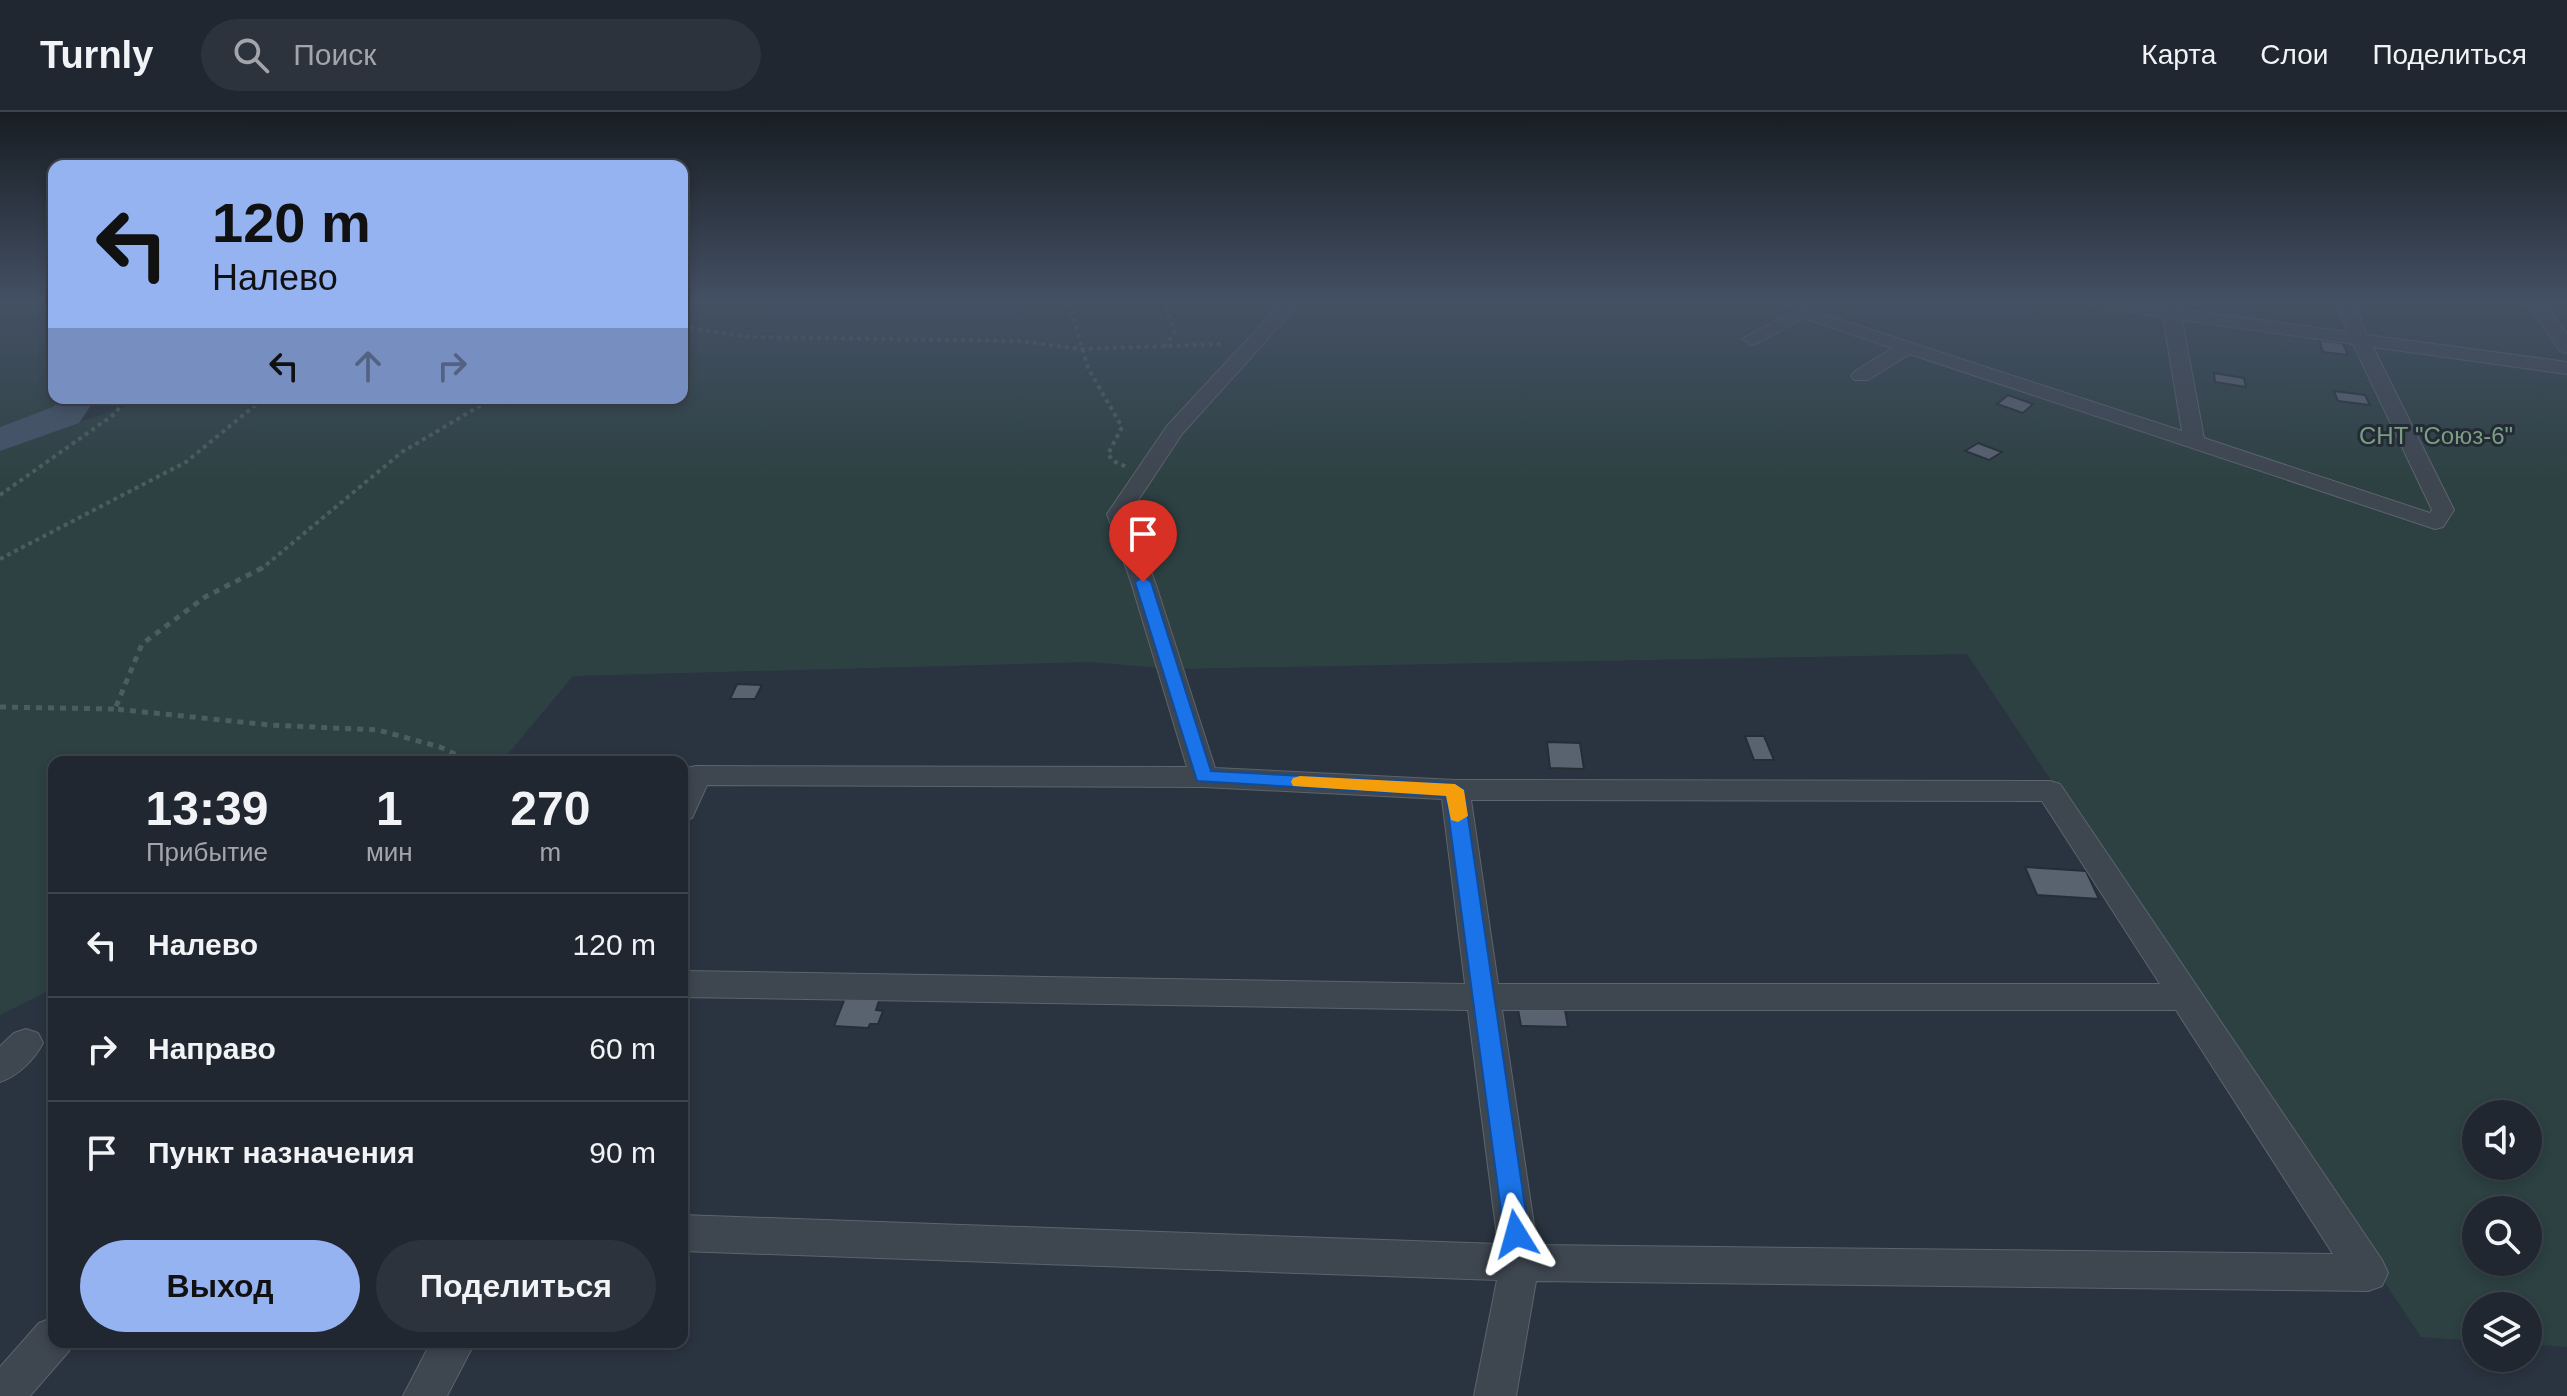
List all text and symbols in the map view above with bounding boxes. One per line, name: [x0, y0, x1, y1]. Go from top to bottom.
search box: [201, 19, 761, 91]
icon: search: [229, 33, 273, 77]
text: Turnly: [40, 34, 153, 76]
text: Поиск: [293, 38, 376, 71]
text: Карта: [2141, 39, 2216, 70]
text: Слои: [2260, 39, 2328, 70]
text: Поделиться: [2372, 39, 2527, 70]
text: 120 m: [212, 191, 371, 254]
icon: left: [80, 192, 184, 296]
text: Налево: [212, 257, 338, 298]
icon: left: [262, 344, 306, 388]
icon: ahead: [346, 344, 390, 388]
icon: right: [430, 344, 474, 388]
park label: СНТ "Союз-6": [2359, 422, 2513, 449]
pin: [1109, 500, 1177, 582]
icon: arrive: [1121, 512, 1165, 556]
text: 13:39: [146, 782, 268, 835]
text: 1: [376, 782, 403, 835]
text: 270: [510, 782, 590, 835]
text: Прибытие: [146, 837, 268, 867]
text: мин: [366, 837, 413, 867]
text: m: [540, 837, 561, 867]
icon: left: [80, 923, 124, 967]
text: Налево: [148, 928, 258, 961]
text: 120 m: [573, 928, 656, 961]
icon: right: [80, 1027, 124, 1071]
text: Направо: [148, 1032, 276, 1065]
text: 60 m: [589, 1032, 656, 1065]
map controls: [2462, 1100, 2542, 1372]
button: sound: [2462, 1100, 2542, 1180]
icon: arrive: [80, 1131, 124, 1175]
text: Пункт назначения: [148, 1136, 415, 1169]
text: 90 m: [589, 1136, 656, 1169]
position arrow: [1474, 1192, 1558, 1276]
button: search: [2462, 1196, 2542, 1276]
button: Выход: [80, 1240, 360, 1332]
button: Поделиться: [376, 1240, 656, 1332]
button: layers: [2462, 1292, 2542, 1372]

